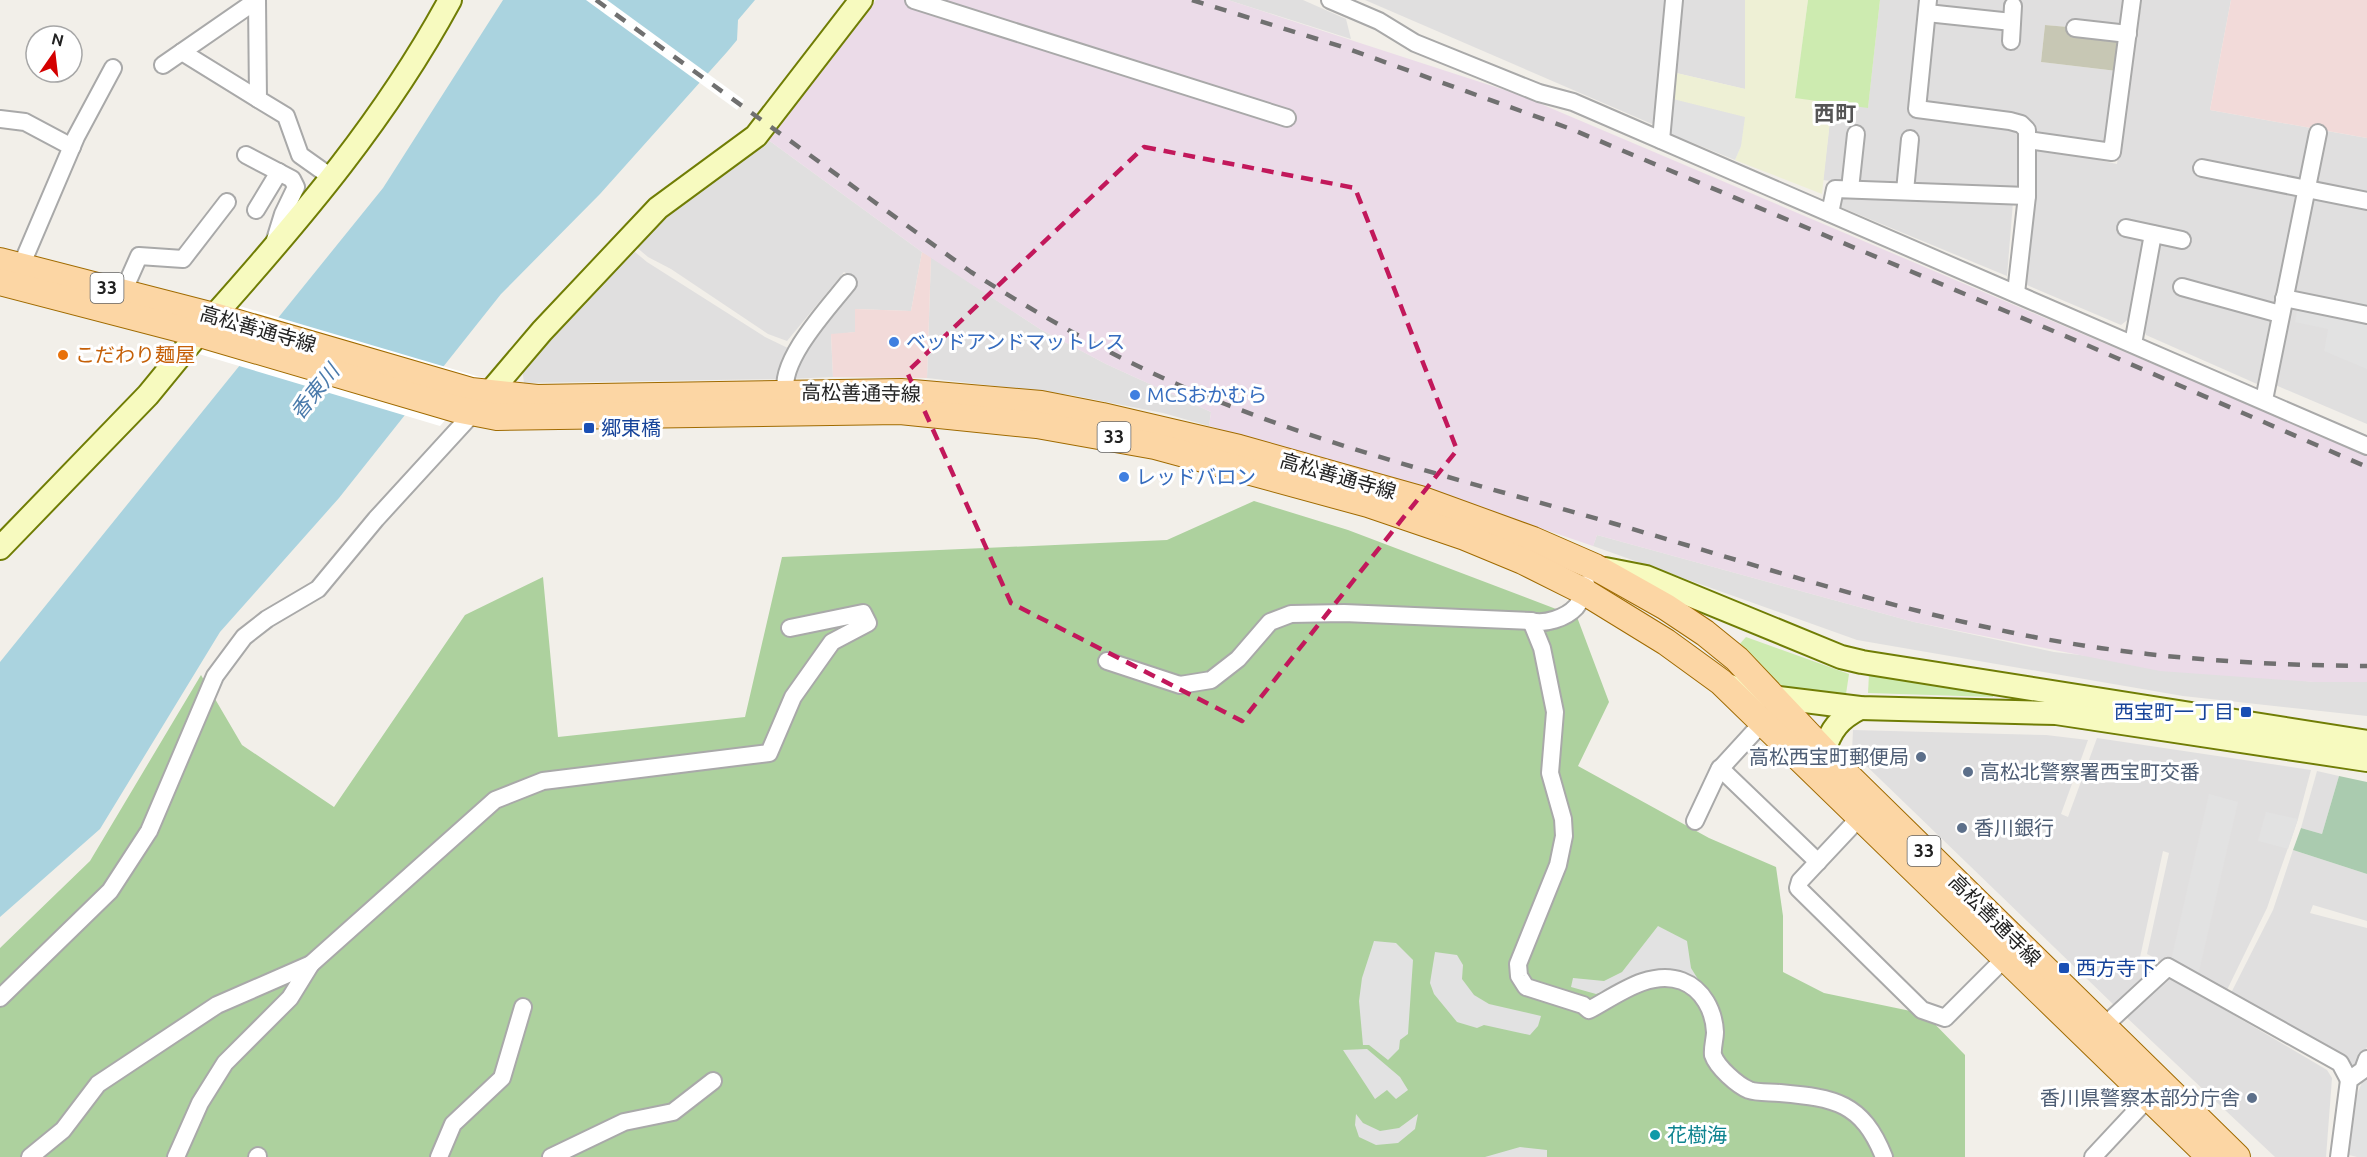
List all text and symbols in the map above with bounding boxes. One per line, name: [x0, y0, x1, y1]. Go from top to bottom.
north arrow: [24, 24, 84, 84]
text: N: [50, 29, 66, 50]
district label: 西町: [1814, 101, 1856, 125]
road number: 33: [90, 273, 124, 303]
street label: 高松善通寺線: [197, 301, 319, 356]
place label: ベッドアンドマットレス: [906, 330, 1125, 353]
marker: ベッドアンドマットレス: [887, 335, 901, 349]
place label: こだわり麺屋: [75, 343, 195, 366]
marker: こだわり麺屋: [56, 348, 70, 362]
water label: 香東川: [285, 358, 345, 423]
street label: 高松善通寺線: [801, 380, 921, 405]
place label: MCSおかむら: [1147, 383, 1267, 406]
marker: MCSおかむら: [1128, 388, 1142, 402]
place label: 郷東橋: [601, 416, 661, 439]
marker: 郷東橋: [582, 421, 596, 435]
road number: 33: [1098, 422, 1130, 452]
street label: 高松善通寺線: [1277, 448, 1399, 503]
place label: レッドバロン: [1136, 465, 1256, 488]
marker: レッドバロン: [1117, 470, 1131, 484]
place label: 西宝町一丁目: [2114, 700, 2234, 723]
marker: 西宝町一丁目: [2239, 705, 2253, 719]
place label: 高松西宝町郵便局: [1749, 745, 1909, 768]
marker: 高松西宝町郵便局: [1914, 750, 1928, 764]
place label: 高松北警察署西宝町交番: [1980, 760, 2200, 783]
marker: 高松北警察署西宝町交番: [1961, 765, 1975, 779]
place label: 香川銀行: [1974, 816, 2054, 839]
marker: 香川銀行: [1955, 821, 1969, 835]
road number: 33: [1908, 836, 1940, 866]
street label: 高松善通寺線: [1945, 869, 2046, 970]
place label: 西方寺下: [2076, 956, 2156, 979]
marker: 西方寺下: [2057, 961, 2071, 975]
place label: 香川県警察本部分庁舎: [2040, 1086, 2240, 1109]
marker: 香川県警察本部分庁舎: [2245, 1091, 2259, 1105]
place label: 花樹海: [1667, 1123, 1727, 1146]
marker: 花樹海: [1648, 1128, 1662, 1142]

